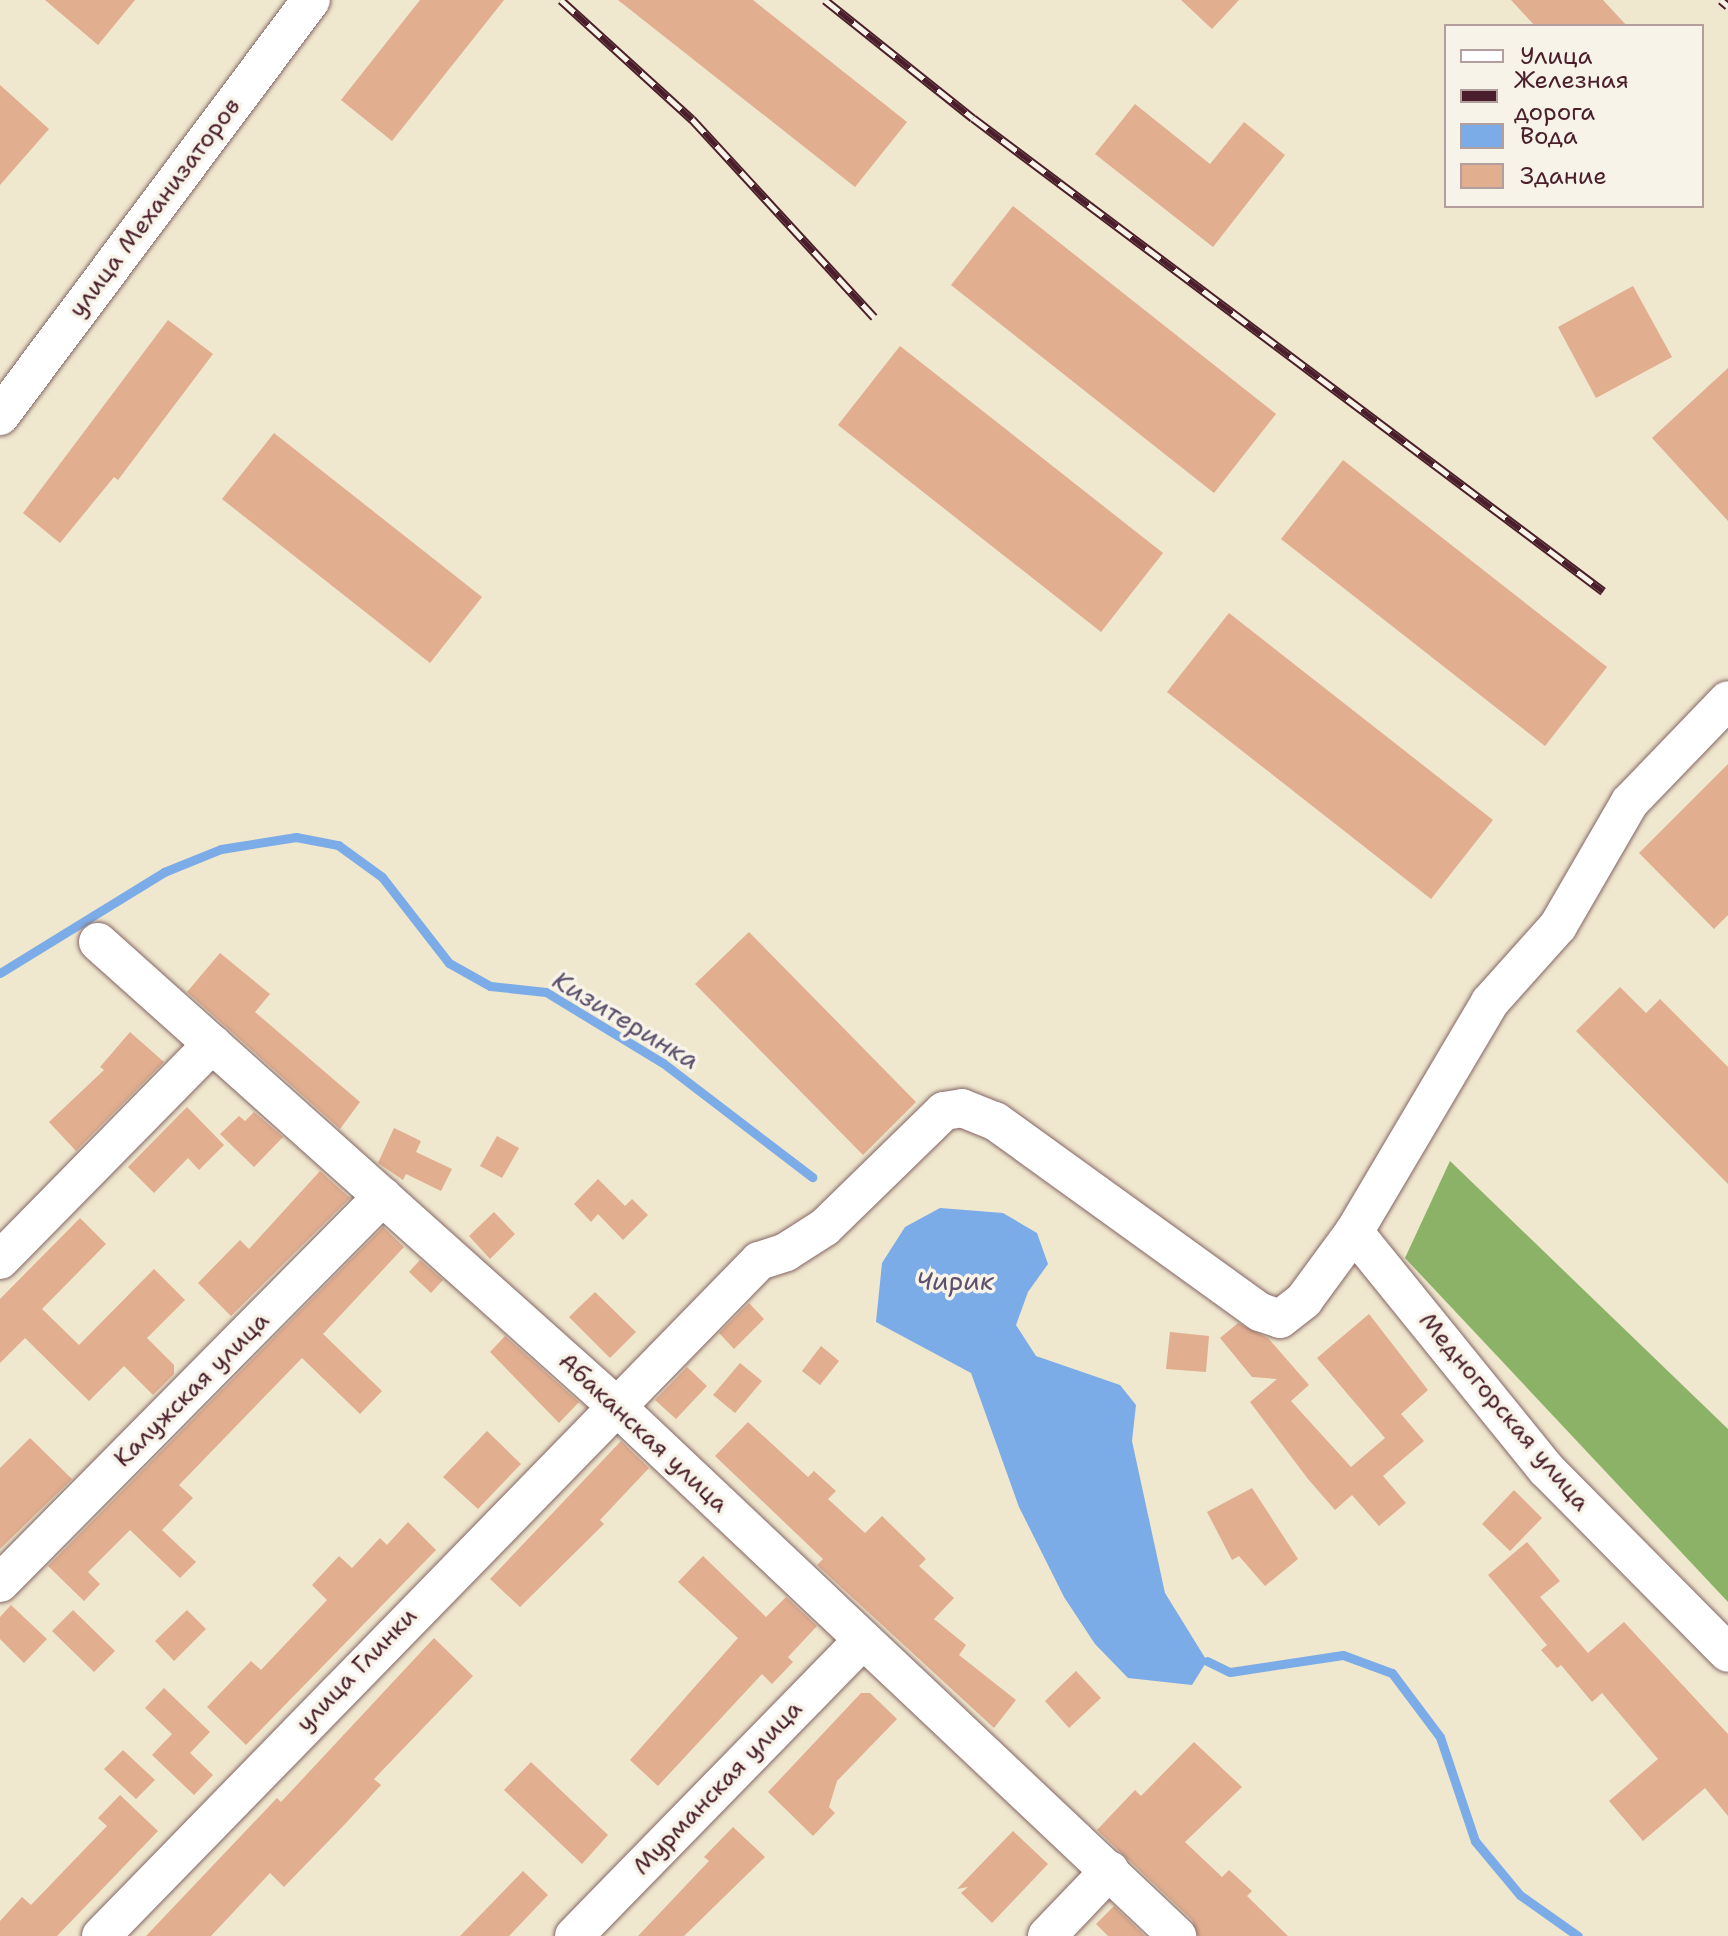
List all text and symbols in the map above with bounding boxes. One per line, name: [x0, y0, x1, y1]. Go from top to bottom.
legend: [1444, 24, 1704, 208]
text: Улица: [1520, 40, 1593, 72]
text: Железная дорога: [1514, 64, 1629, 128]
street label: улица Механизаторов: [63, 93, 247, 323]
text: Вода: [1520, 120, 1578, 152]
text: Здание: [1520, 160, 1607, 192]
water label: Кизитеринка: [547, 964, 705, 1076]
water label: Чирик: [916, 1265, 994, 1297]
street label: Калужская улица: [109, 1307, 275, 1473]
street label: Медногорская улица: [1413, 1307, 1595, 1517]
street label: Абаканская улица: [552, 1347, 734, 1519]
street label: улица Глинки: [291, 1602, 423, 1738]
street label: Мурманская улица: [627, 1695, 809, 1881]

